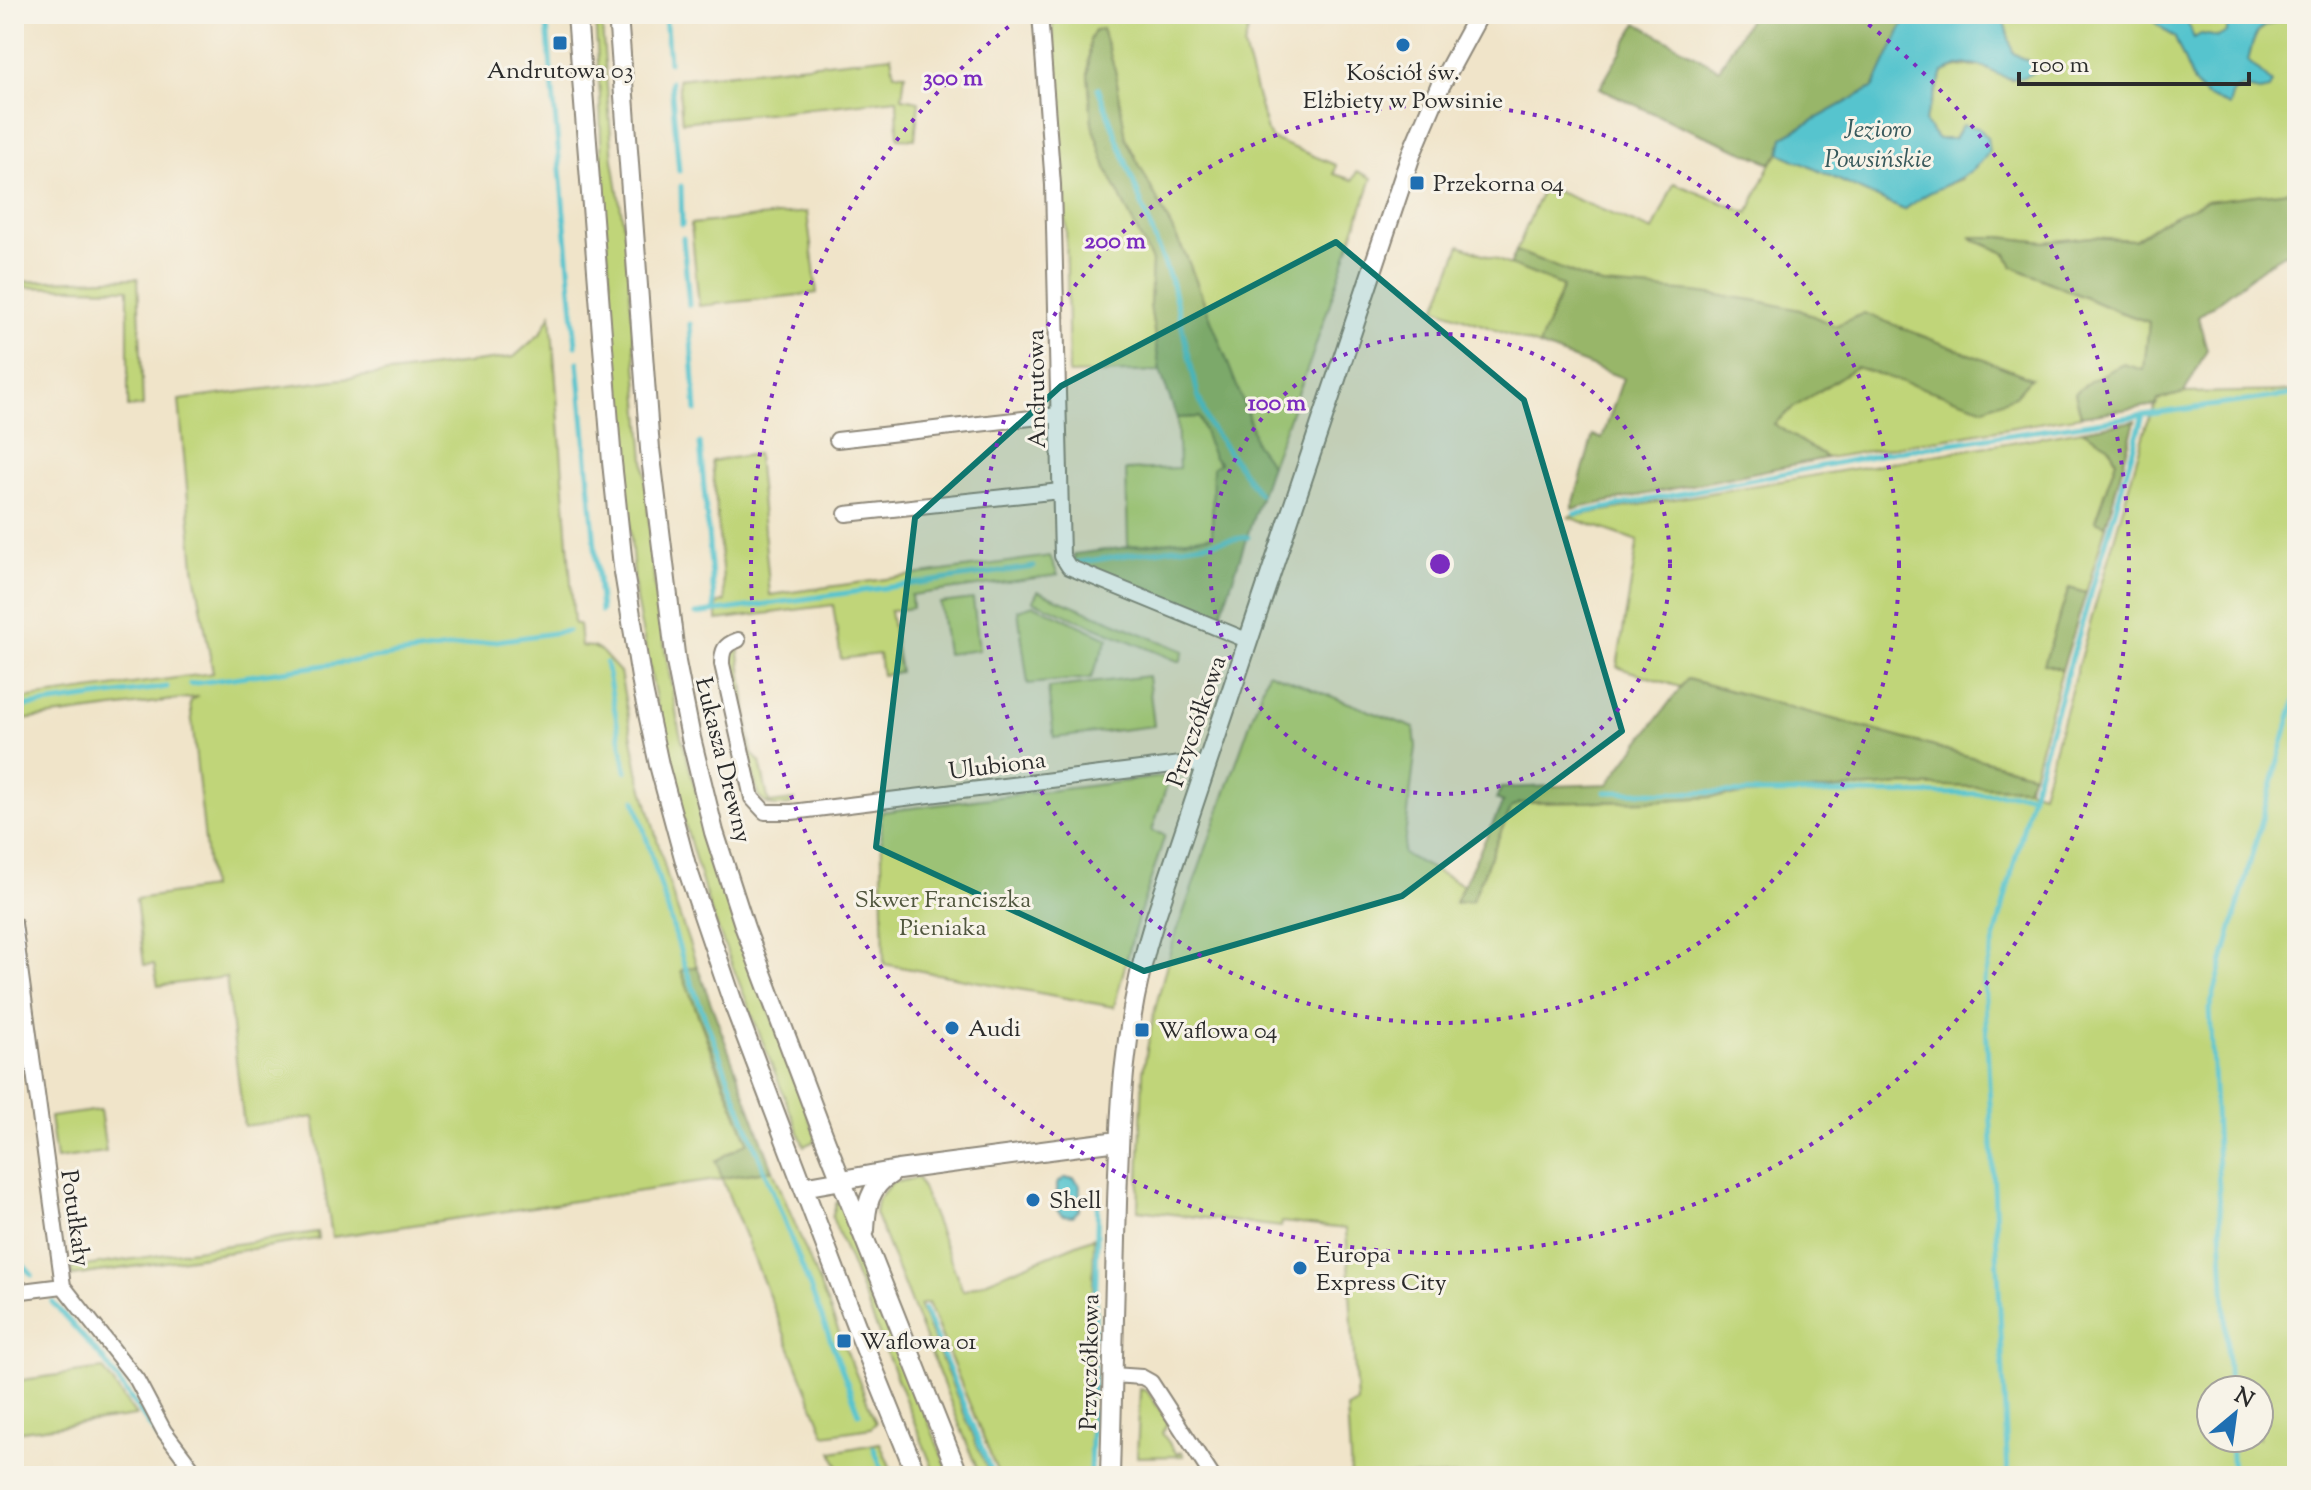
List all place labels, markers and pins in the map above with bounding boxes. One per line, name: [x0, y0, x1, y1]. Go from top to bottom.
marker: Andrutowa 03: [551, 34, 569, 52]
marker: Kościół św. Elżbiety w Powsinie: [1394, 36, 1412, 54]
place label: Andrutowa 03: [487, 55, 633, 89]
place label: Kościół św. Elżbiety w Powsinie: [1303, 57, 1503, 119]
place label: Przekorna 04: [1433, 168, 1564, 202]
marker: Przekorna 04: [1408, 174, 1426, 192]
centre of rings: [1426, 550, 1454, 578]
place label: Audi: [968, 1013, 1021, 1047]
place label: Waflowa 04: [1158, 1015, 1278, 1049]
marker: Audi: [943, 1019, 961, 1037]
marker: Waflowa 04: [1133, 1021, 1151, 1039]
place label: Shell: [1049, 1185, 1102, 1219]
marker: Shell: [1024, 1191, 1042, 1209]
place label: Europa Express City: [1316, 1239, 1447, 1301]
marker: Europa Express City: [1291, 1259, 1309, 1277]
place label: Waflowa 01: [860, 1326, 977, 1360]
marker: Waflowa 01: [835, 1332, 853, 1350]

